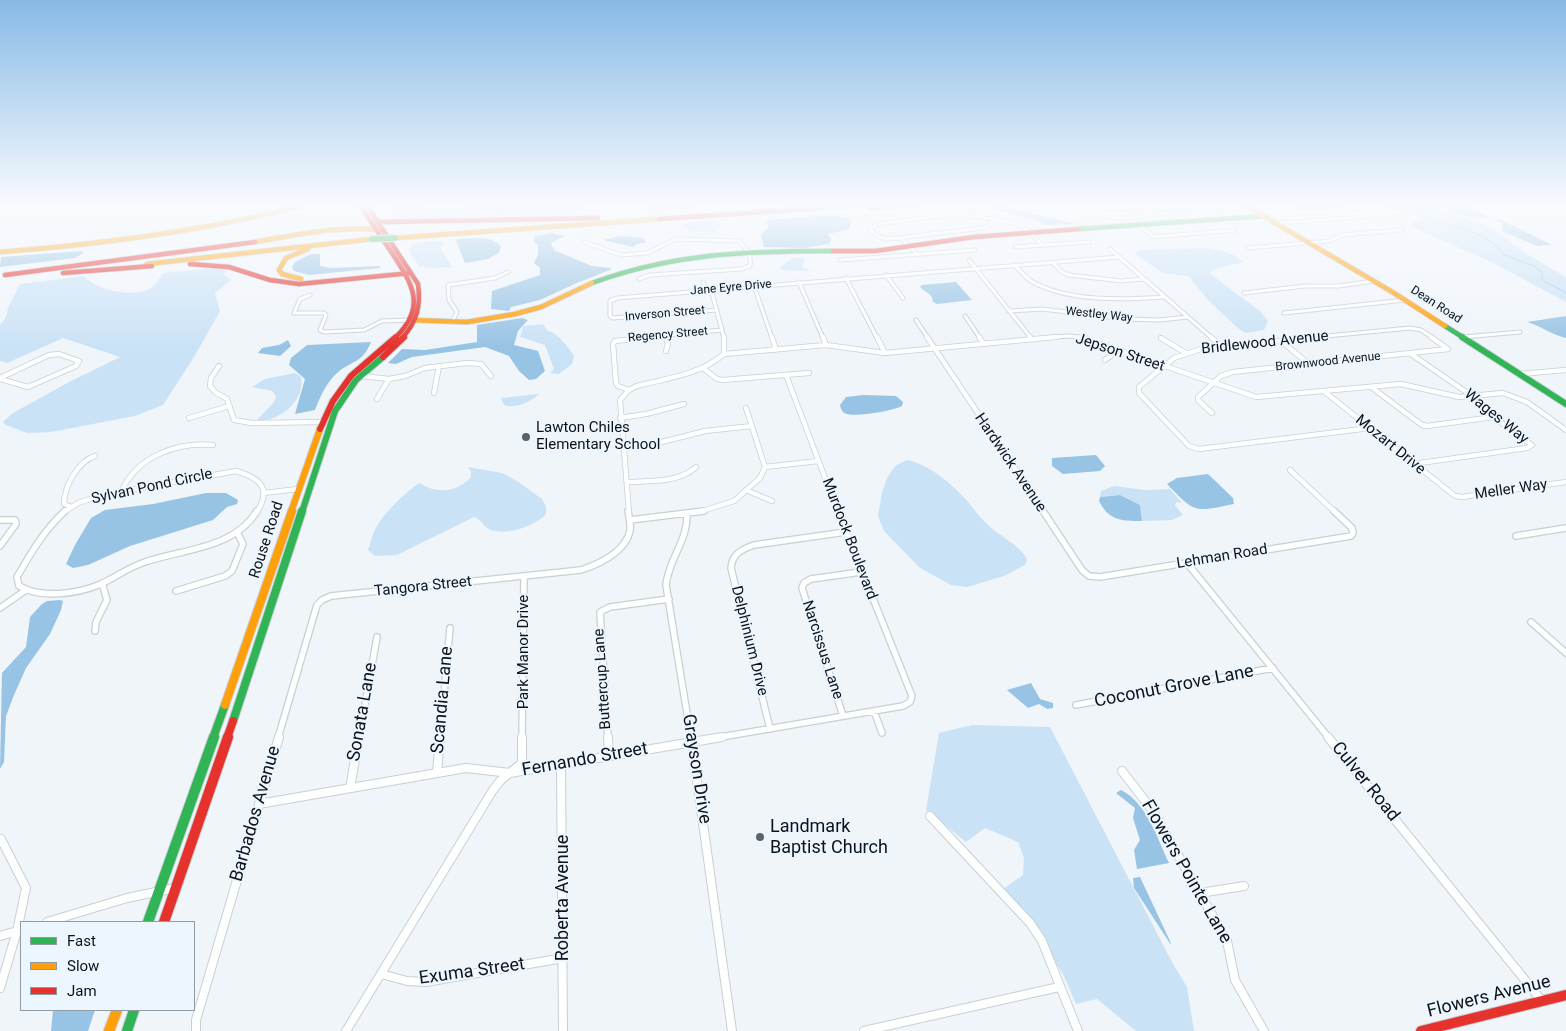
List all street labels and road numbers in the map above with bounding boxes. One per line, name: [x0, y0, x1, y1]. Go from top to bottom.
street label: Jane Eyre Drive: [690, 277, 772, 299]
street label: Dean Road: [1408, 283, 1464, 327]
street label: Inverson Street: [624, 303, 706, 325]
street label: Westley Way: [1065, 304, 1133, 326]
street label: Regency Street: [627, 324, 709, 346]
street label: Bridlewood Avenue: [1201, 327, 1329, 359]
street label: Jepson Street: [1073, 330, 1167, 376]
street label: Brownwood Avenue: [1275, 349, 1381, 375]
street label: Wages Way: [1460, 386, 1532, 448]
street label: Hardwick Avenue: [970, 410, 1050, 516]
street label: Mozart Drive: [1351, 411, 1429, 479]
street label: Sylvan Pond Circle: [90, 465, 214, 509]
street label: Murdock Boulevard: [818, 476, 880, 602]
street label: Meller Way: [1473, 476, 1549, 504]
street label: Rouse Road: [246, 499, 288, 581]
street label: Lehman Road: [1175, 541, 1269, 573]
street label: Tangora Street: [373, 573, 473, 601]
street label: Delphinium Drive: [727, 584, 771, 698]
street label: Park Manor Drive: [515, 595, 533, 709]
street label: Narcissus Lane: [798, 598, 846, 702]
street label: Buttercup Lane: [590, 628, 616, 730]
street label: Scandia Lane: [428, 645, 458, 755]
street label: Sonata Lane: [344, 661, 382, 763]
street label: Coconut Grove Lane: [1093, 661, 1255, 713]
street label: Grayson Drive: [677, 713, 715, 825]
street label: Fernando Street: [520, 738, 650, 782]
street label: Culver Road: [1326, 738, 1404, 826]
street label: Barbados Avenue: [226, 744, 286, 884]
street label: Flowers Pointe Lane: [1136, 796, 1236, 948]
street label: Roberta Avenue: [552, 835, 574, 961]
street label: Exuma Street: [418, 954, 526, 990]
street label: Flowers Avenue: [1425, 971, 1553, 1023]

